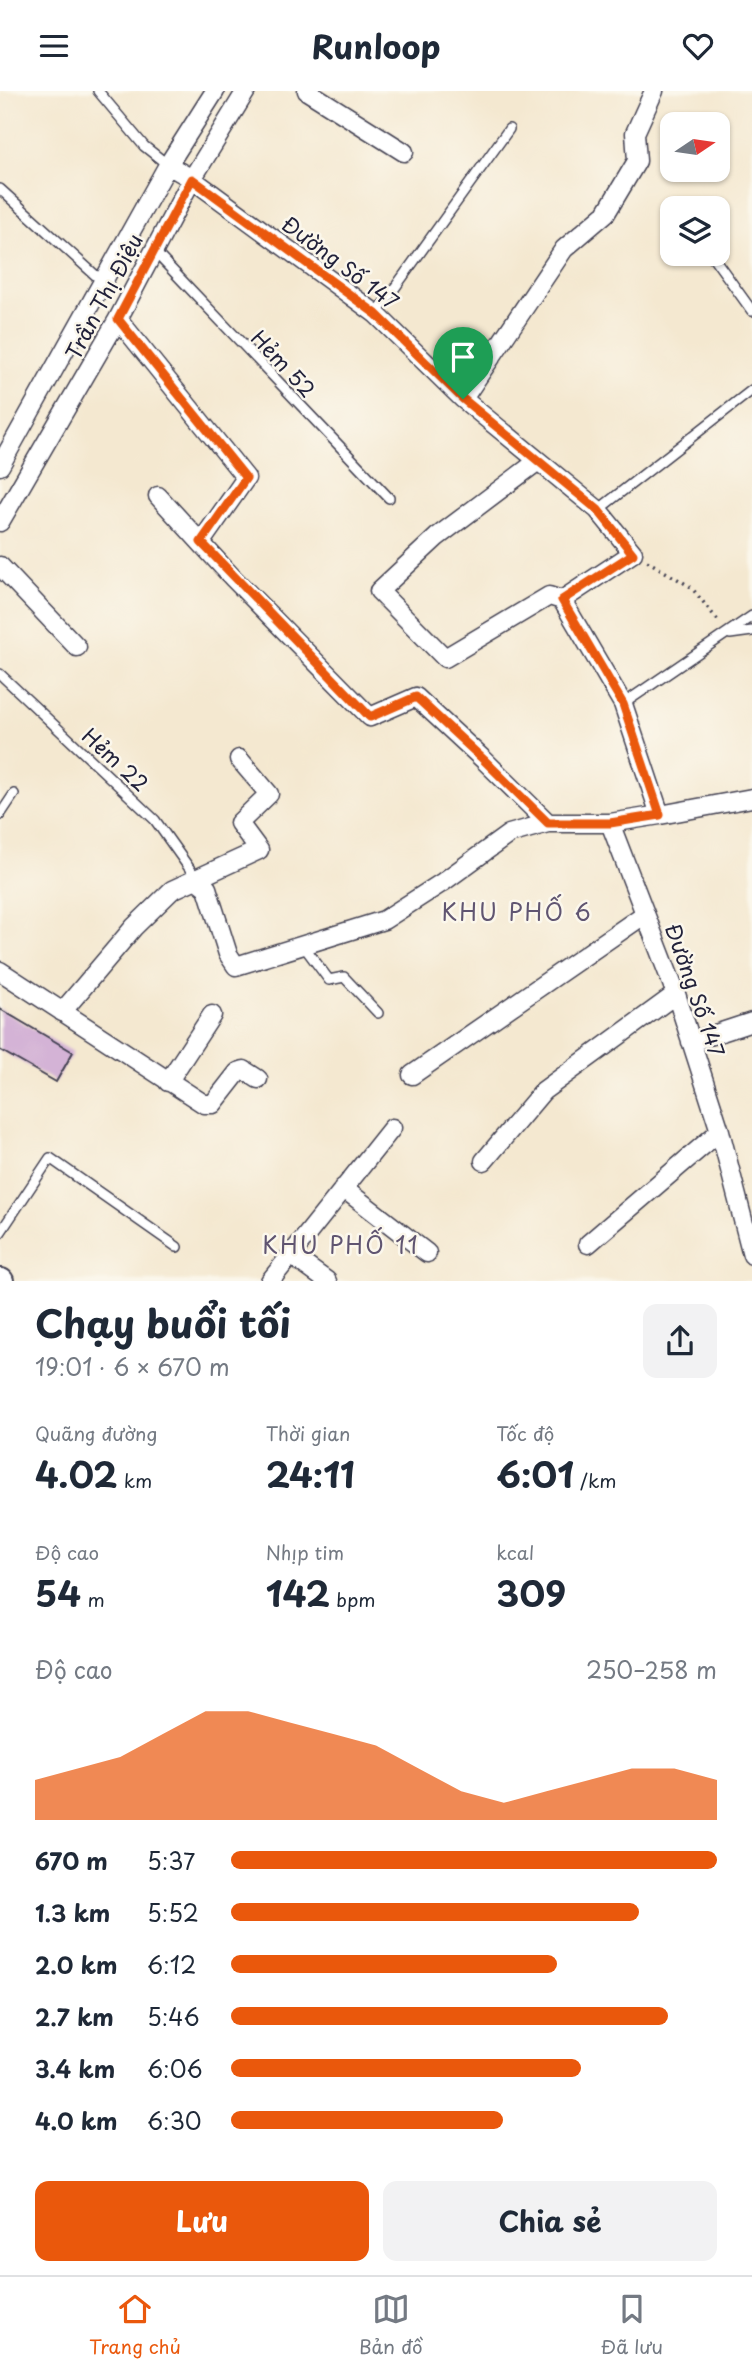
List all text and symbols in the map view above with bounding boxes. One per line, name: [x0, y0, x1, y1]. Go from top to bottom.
text: Runloop: [311, 22, 441, 70]
icon: menu: [35, 27, 73, 65]
icon: heart: [679, 27, 717, 65]
north arrow: [660, 112, 730, 182]
map controls: [660, 112, 730, 266]
button: layers: [660, 196, 730, 266]
street label: Đường Số 147: [276, 207, 406, 317]
street label: Trần Thị Điệu: [56, 227, 150, 365]
street label: Hẻm 52: [244, 322, 324, 404]
pin: [433, 327, 493, 399]
icon: arrive: [444, 338, 482, 376]
street label: Hẻm 22: [76, 720, 156, 798]
district label: KHU PHỐ 6: [441, 893, 593, 929]
street label: Đường Số 147: [658, 919, 734, 1061]
district label: KHU PHỐ 11: [262, 1226, 420, 1262]
text: Chạy buổi tối: [35, 1294, 291, 1351]
button: share: [643, 1304, 717, 1378]
text: 19:01 · 6 × 670 m: [35, 1349, 230, 1384]
text: Quãng đường: [35, 1419, 157, 1447]
text: Thời gian: [266, 1419, 350, 1447]
text: Tốc độ: [496, 1419, 554, 1447]
text: 4.02: [35, 1447, 118, 1500]
text: 24:11: [266, 1447, 355, 1500]
text: 6:01: [496, 1447, 574, 1500]
text: km: [118, 1466, 152, 1494]
text: /km: [574, 1466, 616, 1494]
text: Độ cao: [35, 1538, 99, 1566]
text: Nhịp tim: [266, 1538, 344, 1566]
text: kcal: [496, 1538, 534, 1566]
text: 54: [35, 1566, 81, 1619]
text: 142: [266, 1566, 330, 1619]
text: 309: [496, 1566, 566, 1619]
text: m: [81, 1585, 105, 1613]
text: bpm: [330, 1585, 376, 1613]
text: Độ cao: [35, 1652, 113, 1687]
text: 250–258 m: [586, 1652, 717, 1687]
text: 670 m: [35, 1843, 108, 1878]
text: 5:37: [147, 1843, 195, 1878]
text: 1.3 km: [35, 1895, 110, 1930]
text: 5:52: [147, 1895, 199, 1930]
text: 2.0 km: [35, 1947, 117, 1982]
text: 6:12: [147, 1947, 196, 1982]
text: 2.7 km: [35, 1999, 114, 2034]
text: 5:46: [147, 1999, 200, 2034]
text: 3.4 km: [35, 2051, 115, 2086]
text: 6:06: [147, 2051, 203, 2086]
text: 4.0 km: [35, 2103, 118, 2138]
text: 6:30: [147, 2103, 202, 2138]
button: Lưu: [35, 2181, 369, 2261]
button: Chia sẻ: [383, 2181, 717, 2261]
tab: Trang chủ: [89, 2290, 181, 2360]
tab: Bản đồ: [359, 2290, 423, 2360]
tab: Đã lưu: [601, 2290, 663, 2360]

